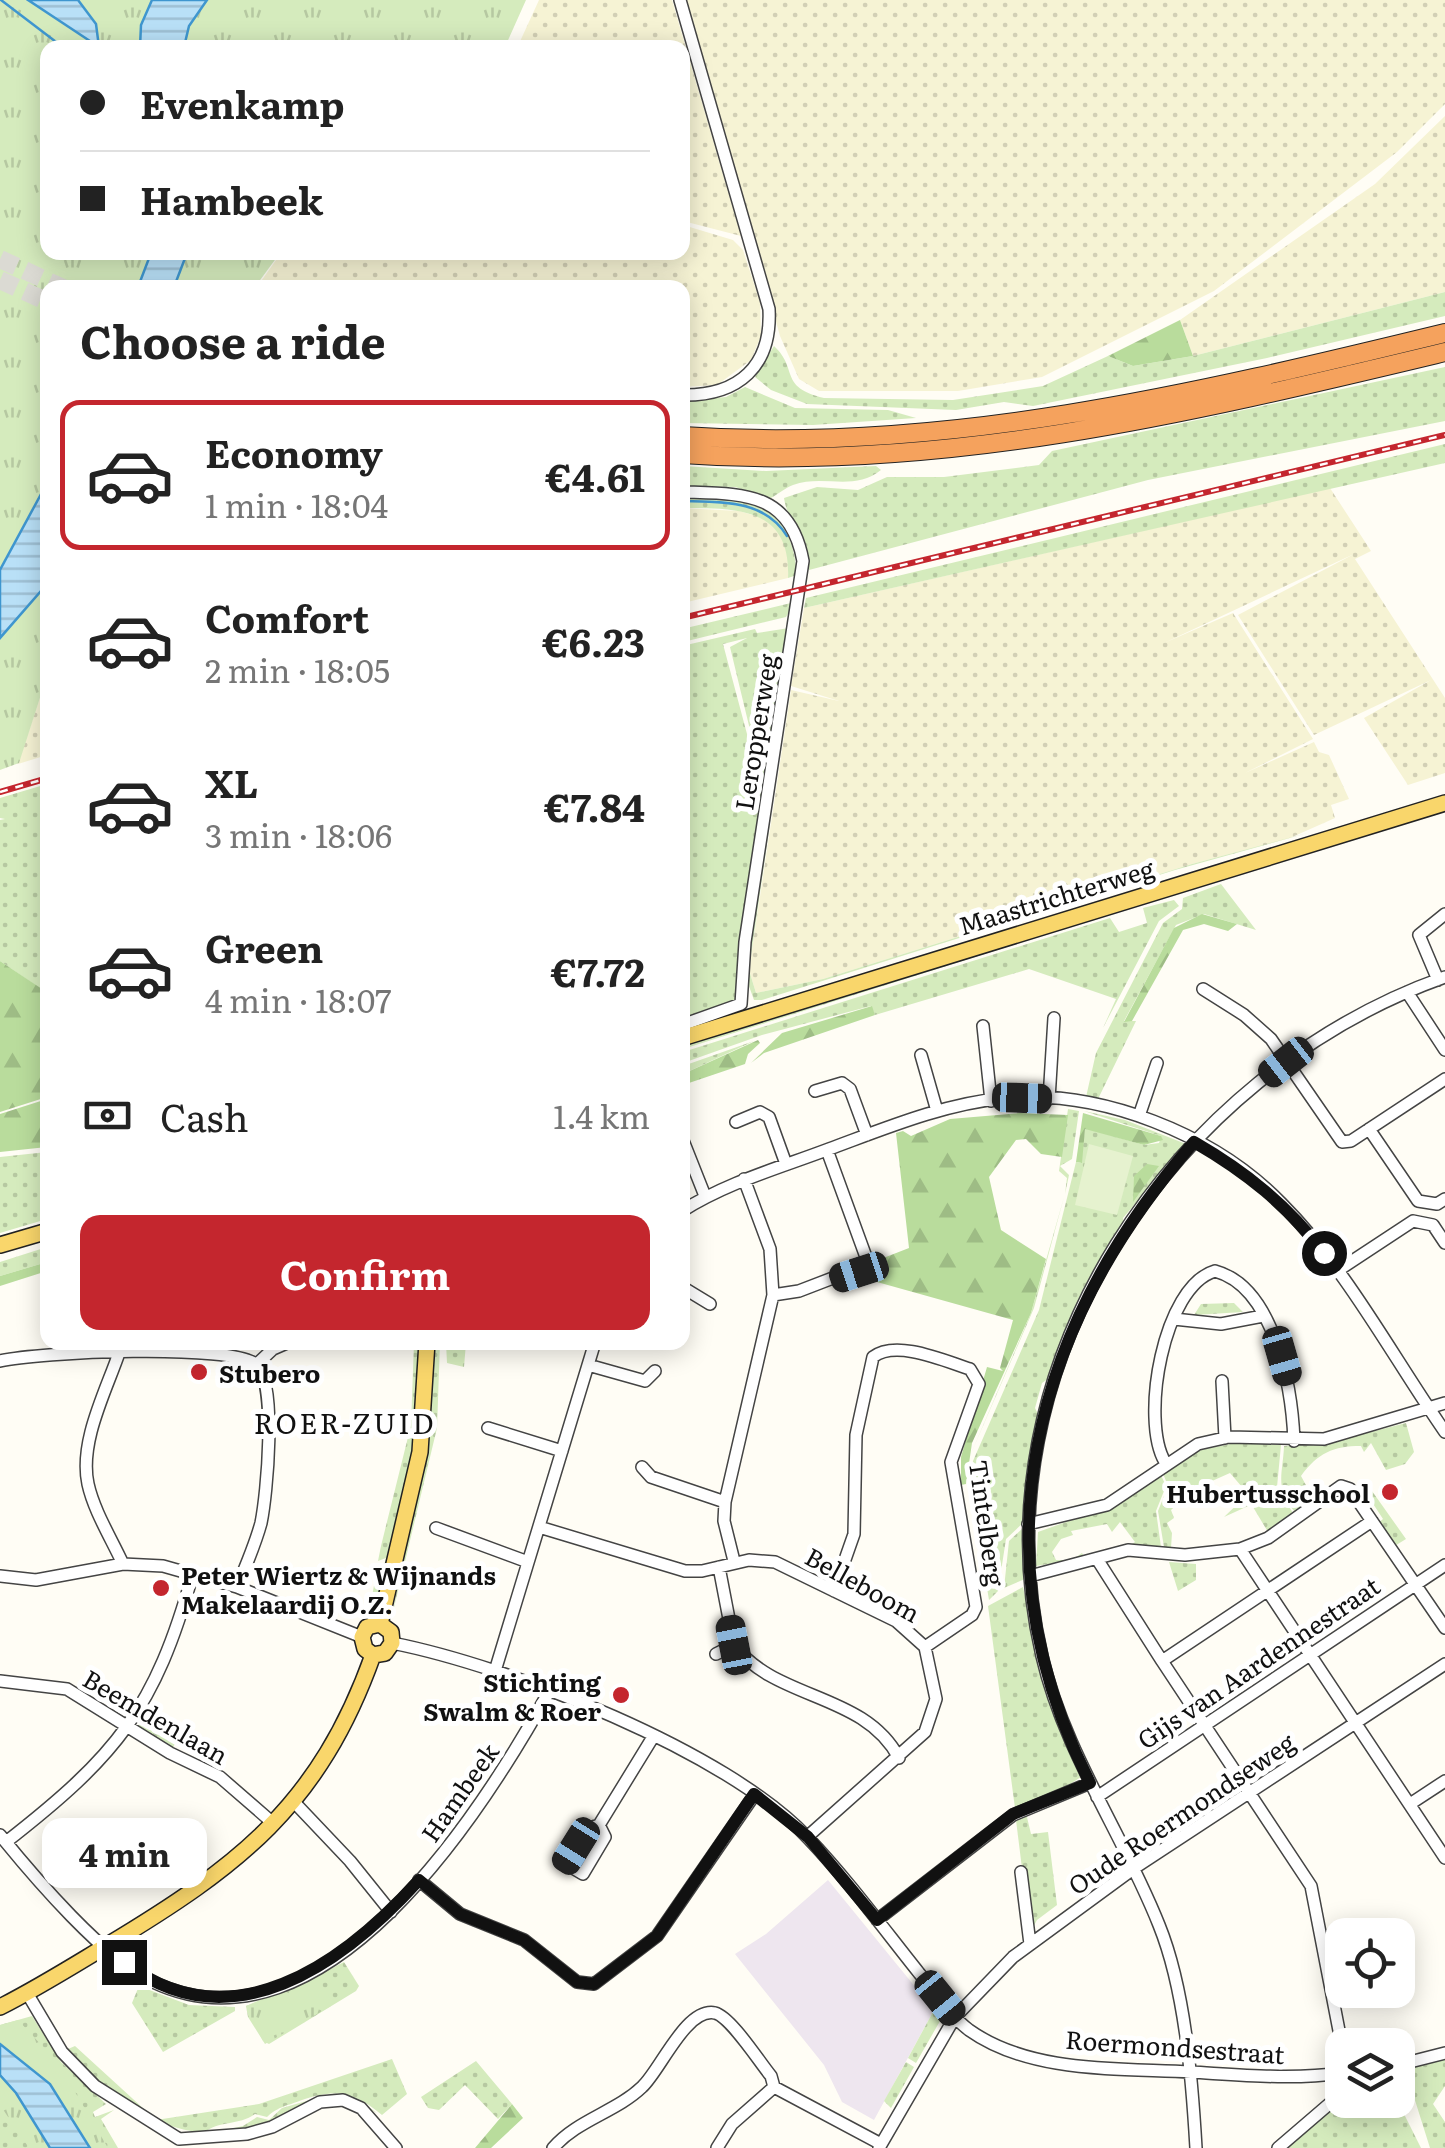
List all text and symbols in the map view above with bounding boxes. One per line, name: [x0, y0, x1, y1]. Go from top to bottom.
text: Evenkamp: [140, 74, 345, 131]
text: Hambeek: [140, 170, 323, 227]
text: Choose a ride: [80, 306, 386, 373]
text: Economy: [205, 423, 383, 480]
icon: car: [85, 430, 175, 520]
text: €4.61: [545, 447, 645, 504]
text: 1 min · 18:04: [205, 480, 388, 528]
text: Comfort: [205, 588, 369, 645]
icon: car: [85, 595, 175, 685]
text: €6.23: [542, 612, 645, 669]
text: 2 min · 18:05: [205, 645, 390, 693]
street label: Leropperweg: [724, 651, 786, 813]
text: XL: [205, 753, 258, 810]
icon: car: [85, 760, 175, 850]
text: €7.84: [544, 777, 645, 834]
text: 3 min · 18:06: [205, 810, 392, 858]
street label: Maastrichterweg: [954, 849, 1158, 943]
text: Green: [205, 918, 323, 975]
icon: car: [85, 925, 175, 1015]
text: €7.72: [551, 942, 645, 999]
text: 4 min · 18:07: [205, 975, 391, 1023]
car: [1253, 1032, 1319, 1092]
car: [991, 1082, 1053, 1114]
text: Cash: [160, 1087, 249, 1144]
icon: cash: [80, 1088, 135, 1143]
text: 1.4 km: [553, 1091, 650, 1139]
button: Confirm: [80, 1215, 650, 1330]
route start: [1302, 1231, 1347, 1276]
car: [826, 1248, 892, 1296]
car: [1259, 1323, 1305, 1389]
place label: Stubero: [219, 1354, 320, 1391]
marker: Stubero: [188, 1361, 210, 1383]
district label: ROER-ZUID: [254, 1401, 436, 1443]
street label: Tintelberg: [961, 1458, 1015, 1588]
place label: Hubertusschool: [1166, 1474, 1370, 1511]
marker: Hubertusschool: [1379, 1481, 1401, 1503]
street label: Belleboom: [799, 1537, 927, 1631]
place label: Peter Wiertz & Wijnands Makelaardij O.Z.: [181, 1556, 496, 1622]
street label: Gijs van Aardennestraat: [1129, 1567, 1387, 1757]
marker: Peter Wiertz & Wijnands Makelaardij O.Z.: [150, 1577, 172, 1599]
car: [714, 1613, 754, 1677]
street label: Beemdenlaan: [76, 1659, 236, 1773]
place label: Stichting Swalm & Roer: [423, 1663, 602, 1729]
marker: Stichting Swalm & Roer: [610, 1684, 632, 1706]
street label: Oude Roermondseweg: [1060, 1723, 1302, 1903]
street label: Hambeek: [411, 1734, 507, 1849]
car: [547, 1813, 605, 1879]
callout: 4 min: [42, 1817, 206, 1887]
text: 4 min: [79, 1829, 170, 1877]
map controls: [1325, 1918, 1415, 2118]
button: locate: [1325, 1918, 1415, 2008]
route end: [102, 1940, 147, 1985]
car: [909, 1965, 971, 2031]
street label: Roermondsestraat: [1064, 2020, 1286, 2072]
button: layers: [1325, 2028, 1415, 2118]

